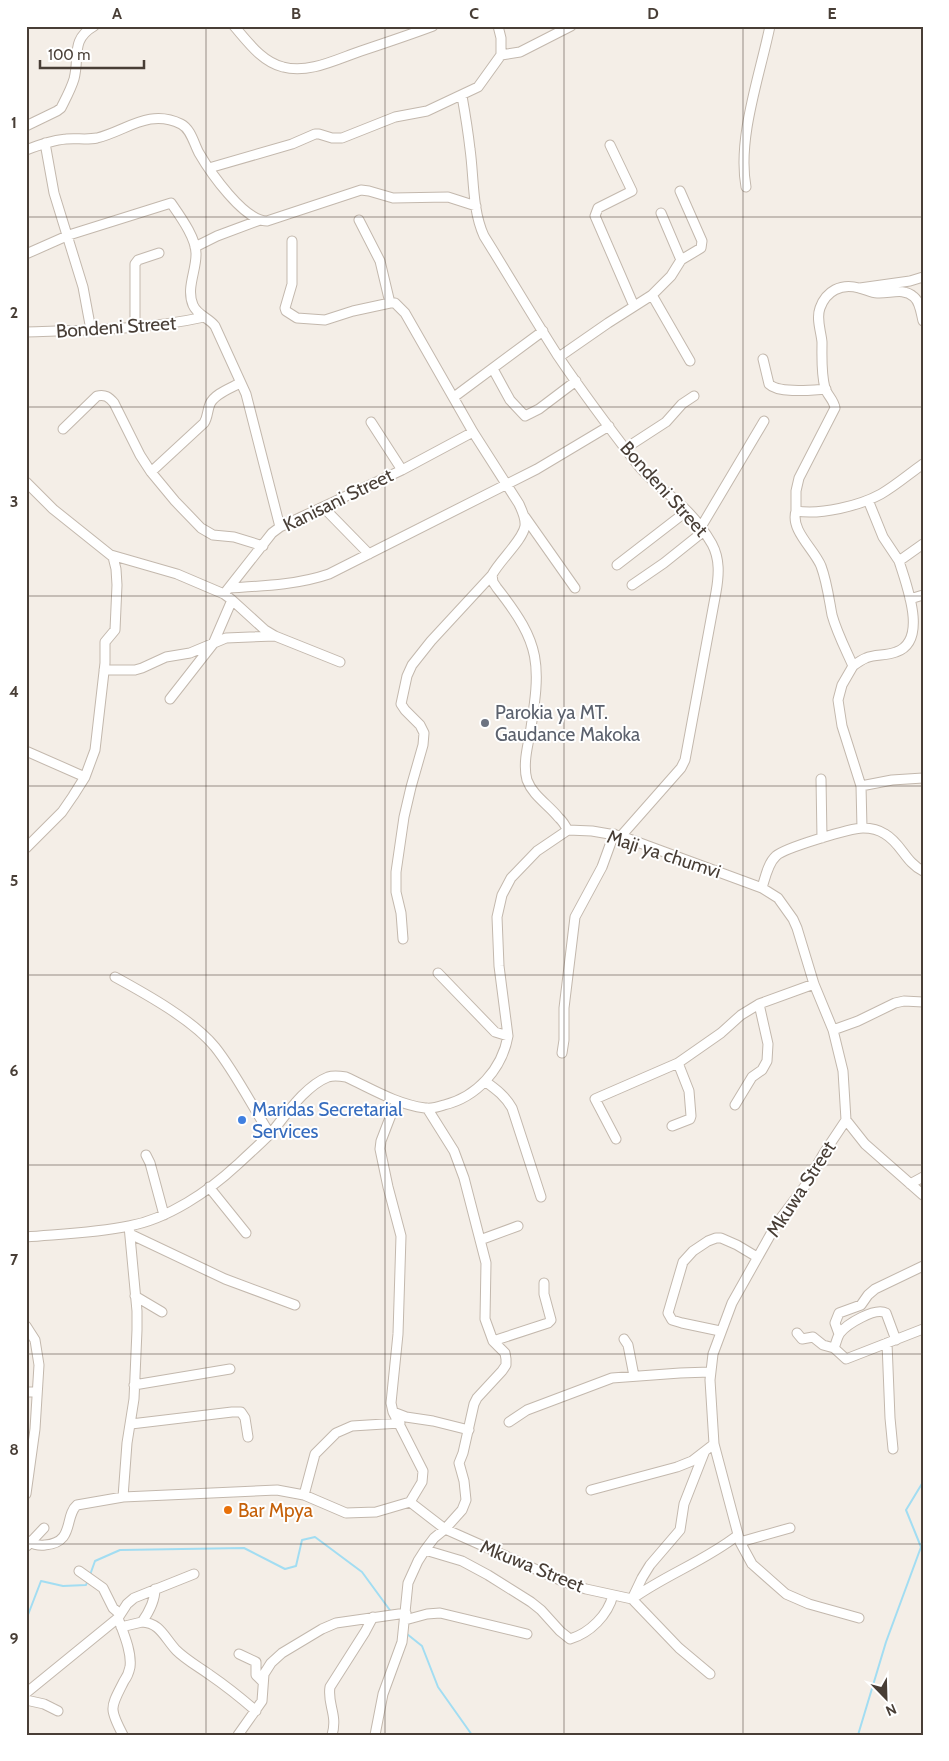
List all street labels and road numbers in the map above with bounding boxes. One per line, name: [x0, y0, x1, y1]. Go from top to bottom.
street label: Bondeni Street: [55, 311, 177, 343]
street label: Bondeni Street: [615, 437, 713, 542]
street label: Kanisani Street: [279, 463, 397, 536]
street label: Maji ya chumvi: [604, 825, 724, 883]
street label: Mkuwa Street: [762, 1136, 841, 1241]
street label: Mkuwa Street: [477, 1535, 588, 1597]

